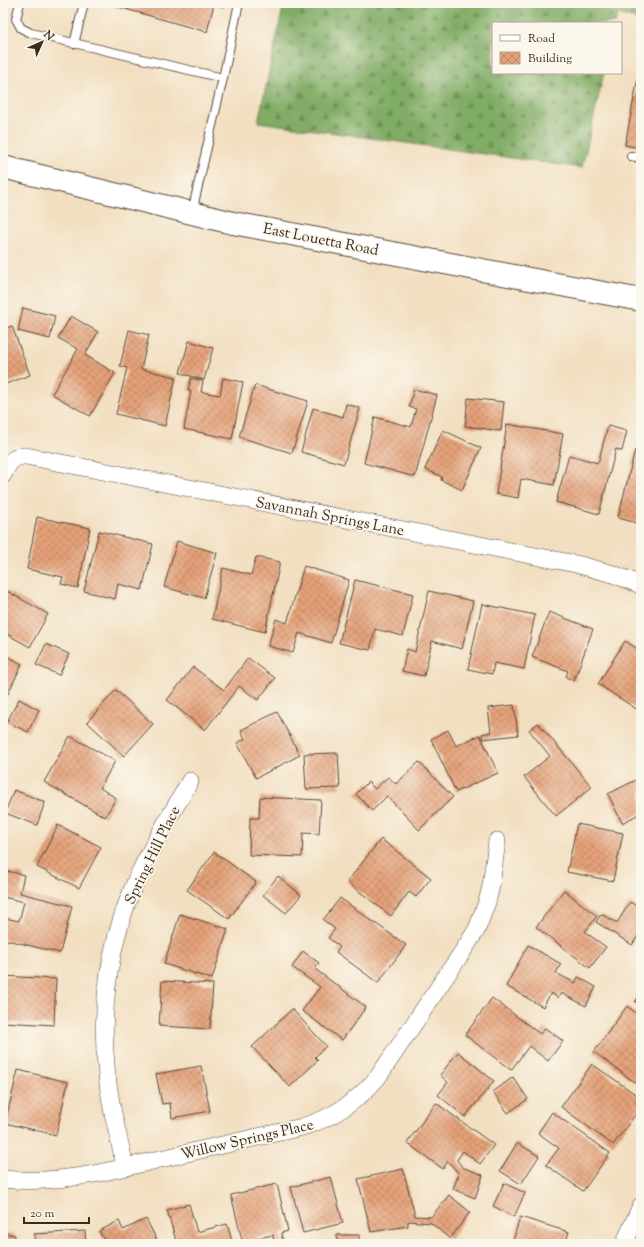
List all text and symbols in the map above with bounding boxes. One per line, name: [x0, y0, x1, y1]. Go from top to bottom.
north arrow: [22, 22, 62, 62]
legend: [492, 22, 622, 74]
text: N: [39, 26, 57, 45]
text: Road: [528, 30, 555, 48]
text: Building: [528, 50, 572, 68]
street label: East Louetta Road: [261, 219, 381, 262]
street label: Savannah Springs Lane: [254, 493, 406, 542]
street label: Spring Hill Place: [120, 803, 186, 908]
street label: Willow Springs Place: [179, 1115, 316, 1166]
scale bar: [24, 1199, 89, 1225]
text: 20 m: [30, 1205, 55, 1223]

